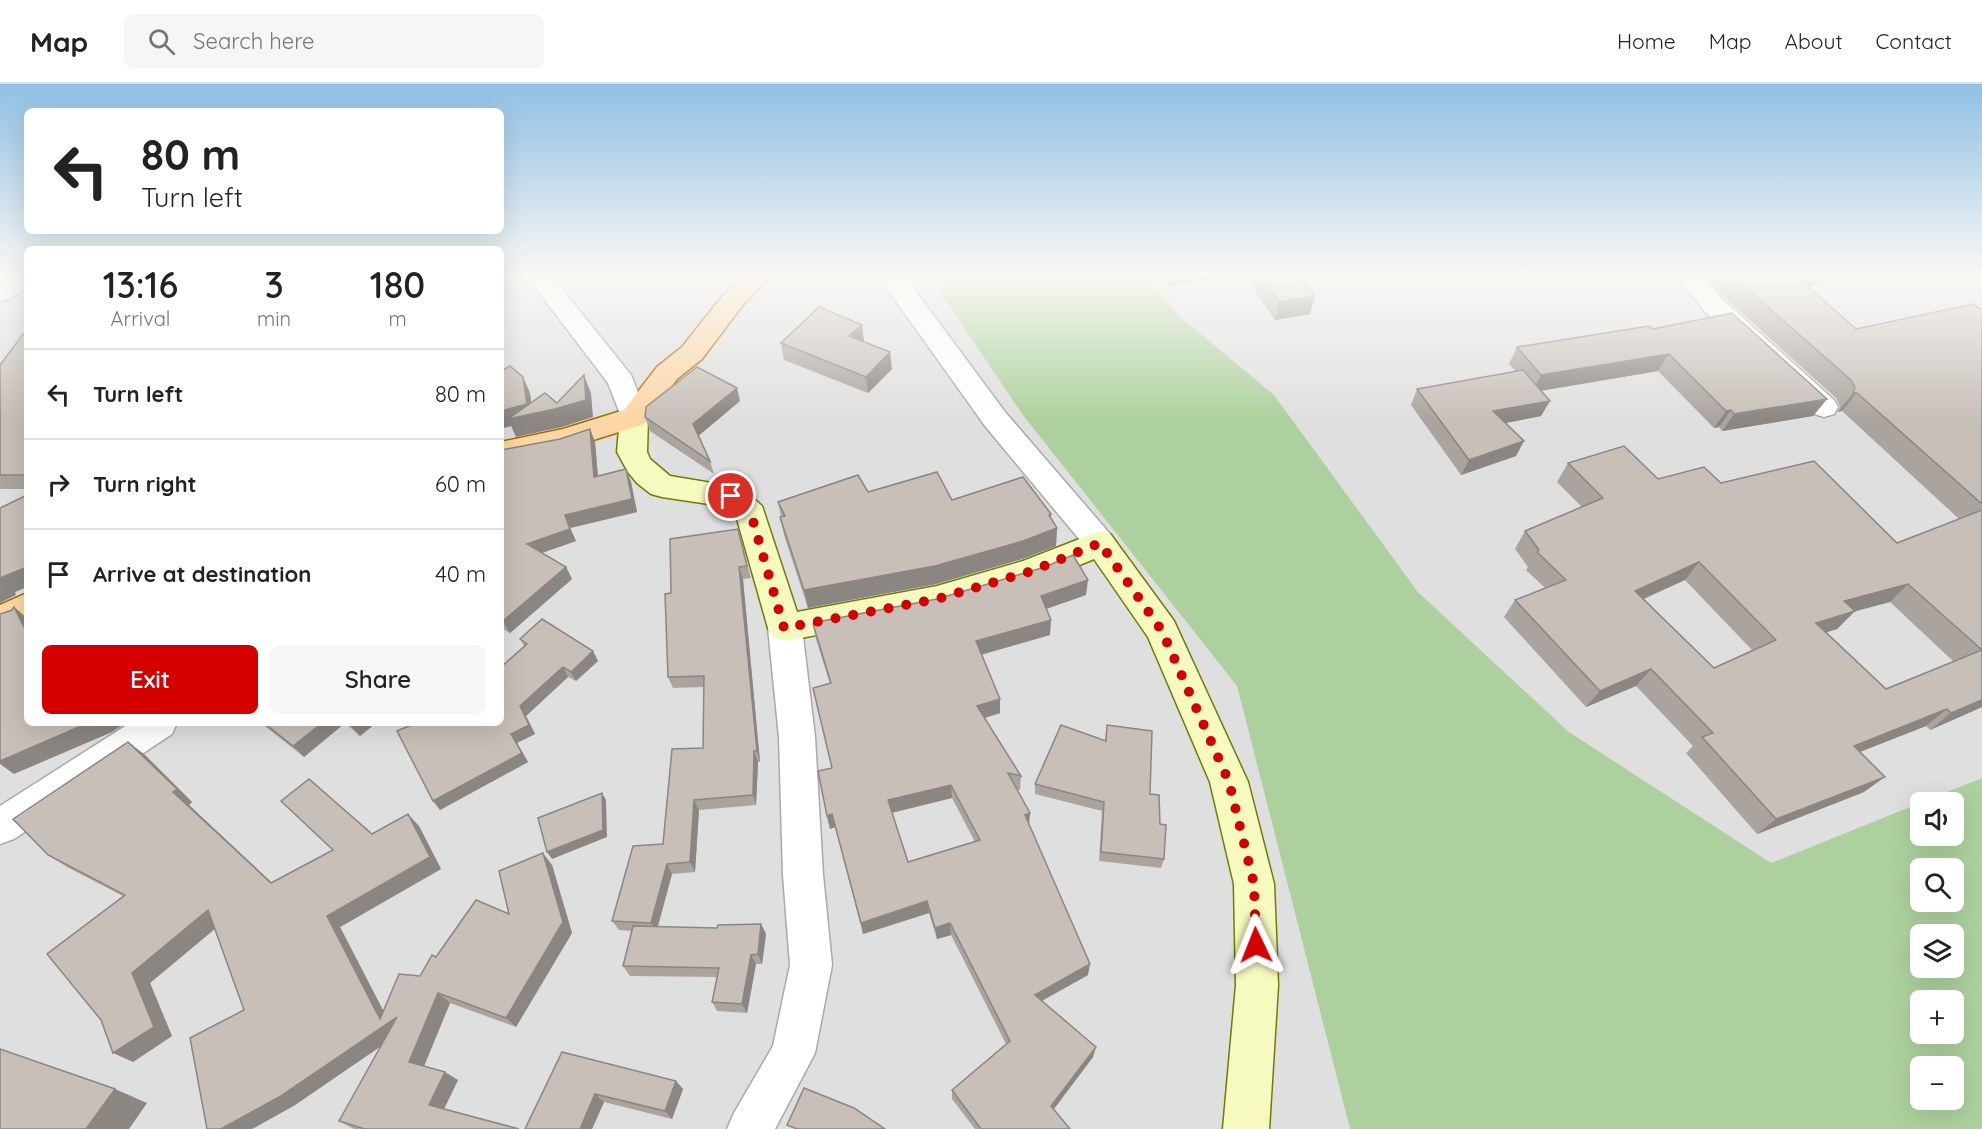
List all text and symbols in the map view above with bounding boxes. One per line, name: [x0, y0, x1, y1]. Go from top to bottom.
search box: [124, 14, 544, 68]
text: Map: [30, 24, 88, 59]
icon: search: [145, 25, 178, 58]
text: Search here: [193, 27, 315, 55]
text: Home: [1617, 28, 1676, 54]
text: Map: [1709, 28, 1752, 54]
text: About: [1785, 28, 1843, 54]
text: Contact: [1876, 28, 1952, 54]
text: 80 m: [141, 128, 240, 181]
icon: left: [42, 132, 120, 210]
text: Turn left: [141, 180, 243, 214]
text: 13:16: [103, 262, 178, 307]
text: 3: [264, 262, 284, 307]
text: 180: [370, 262, 425, 307]
text: Arrival: [111, 306, 170, 331]
text: min: [257, 306, 291, 331]
text: m: [388, 306, 407, 331]
icon: left: [42, 378, 75, 411]
text: Turn left: [93, 380, 183, 408]
text: 80 m: [435, 380, 486, 408]
icon: right: [42, 468, 75, 501]
text: Turn right: [93, 470, 197, 498]
text: 60 m: [435, 470, 486, 498]
pin: [705, 470, 756, 521]
icon: arrive: [714, 479, 747, 512]
icon: arrive: [42, 558, 75, 591]
text: Arrive at destination: [93, 560, 311, 588]
text: 40 m: [435, 560, 486, 588]
button: Exit: [42, 645, 258, 714]
button: Share: [270, 645, 486, 714]
map controls: [1910, 792, 1964, 1110]
button: sound: [1910, 792, 1964, 846]
button: search: [1910, 858, 1964, 912]
position arrow: [1224, 913, 1288, 977]
button: layers: [1910, 924, 1964, 978]
button: +: [1910, 990, 1964, 1044]
button: −: [1910, 1056, 1964, 1110]

